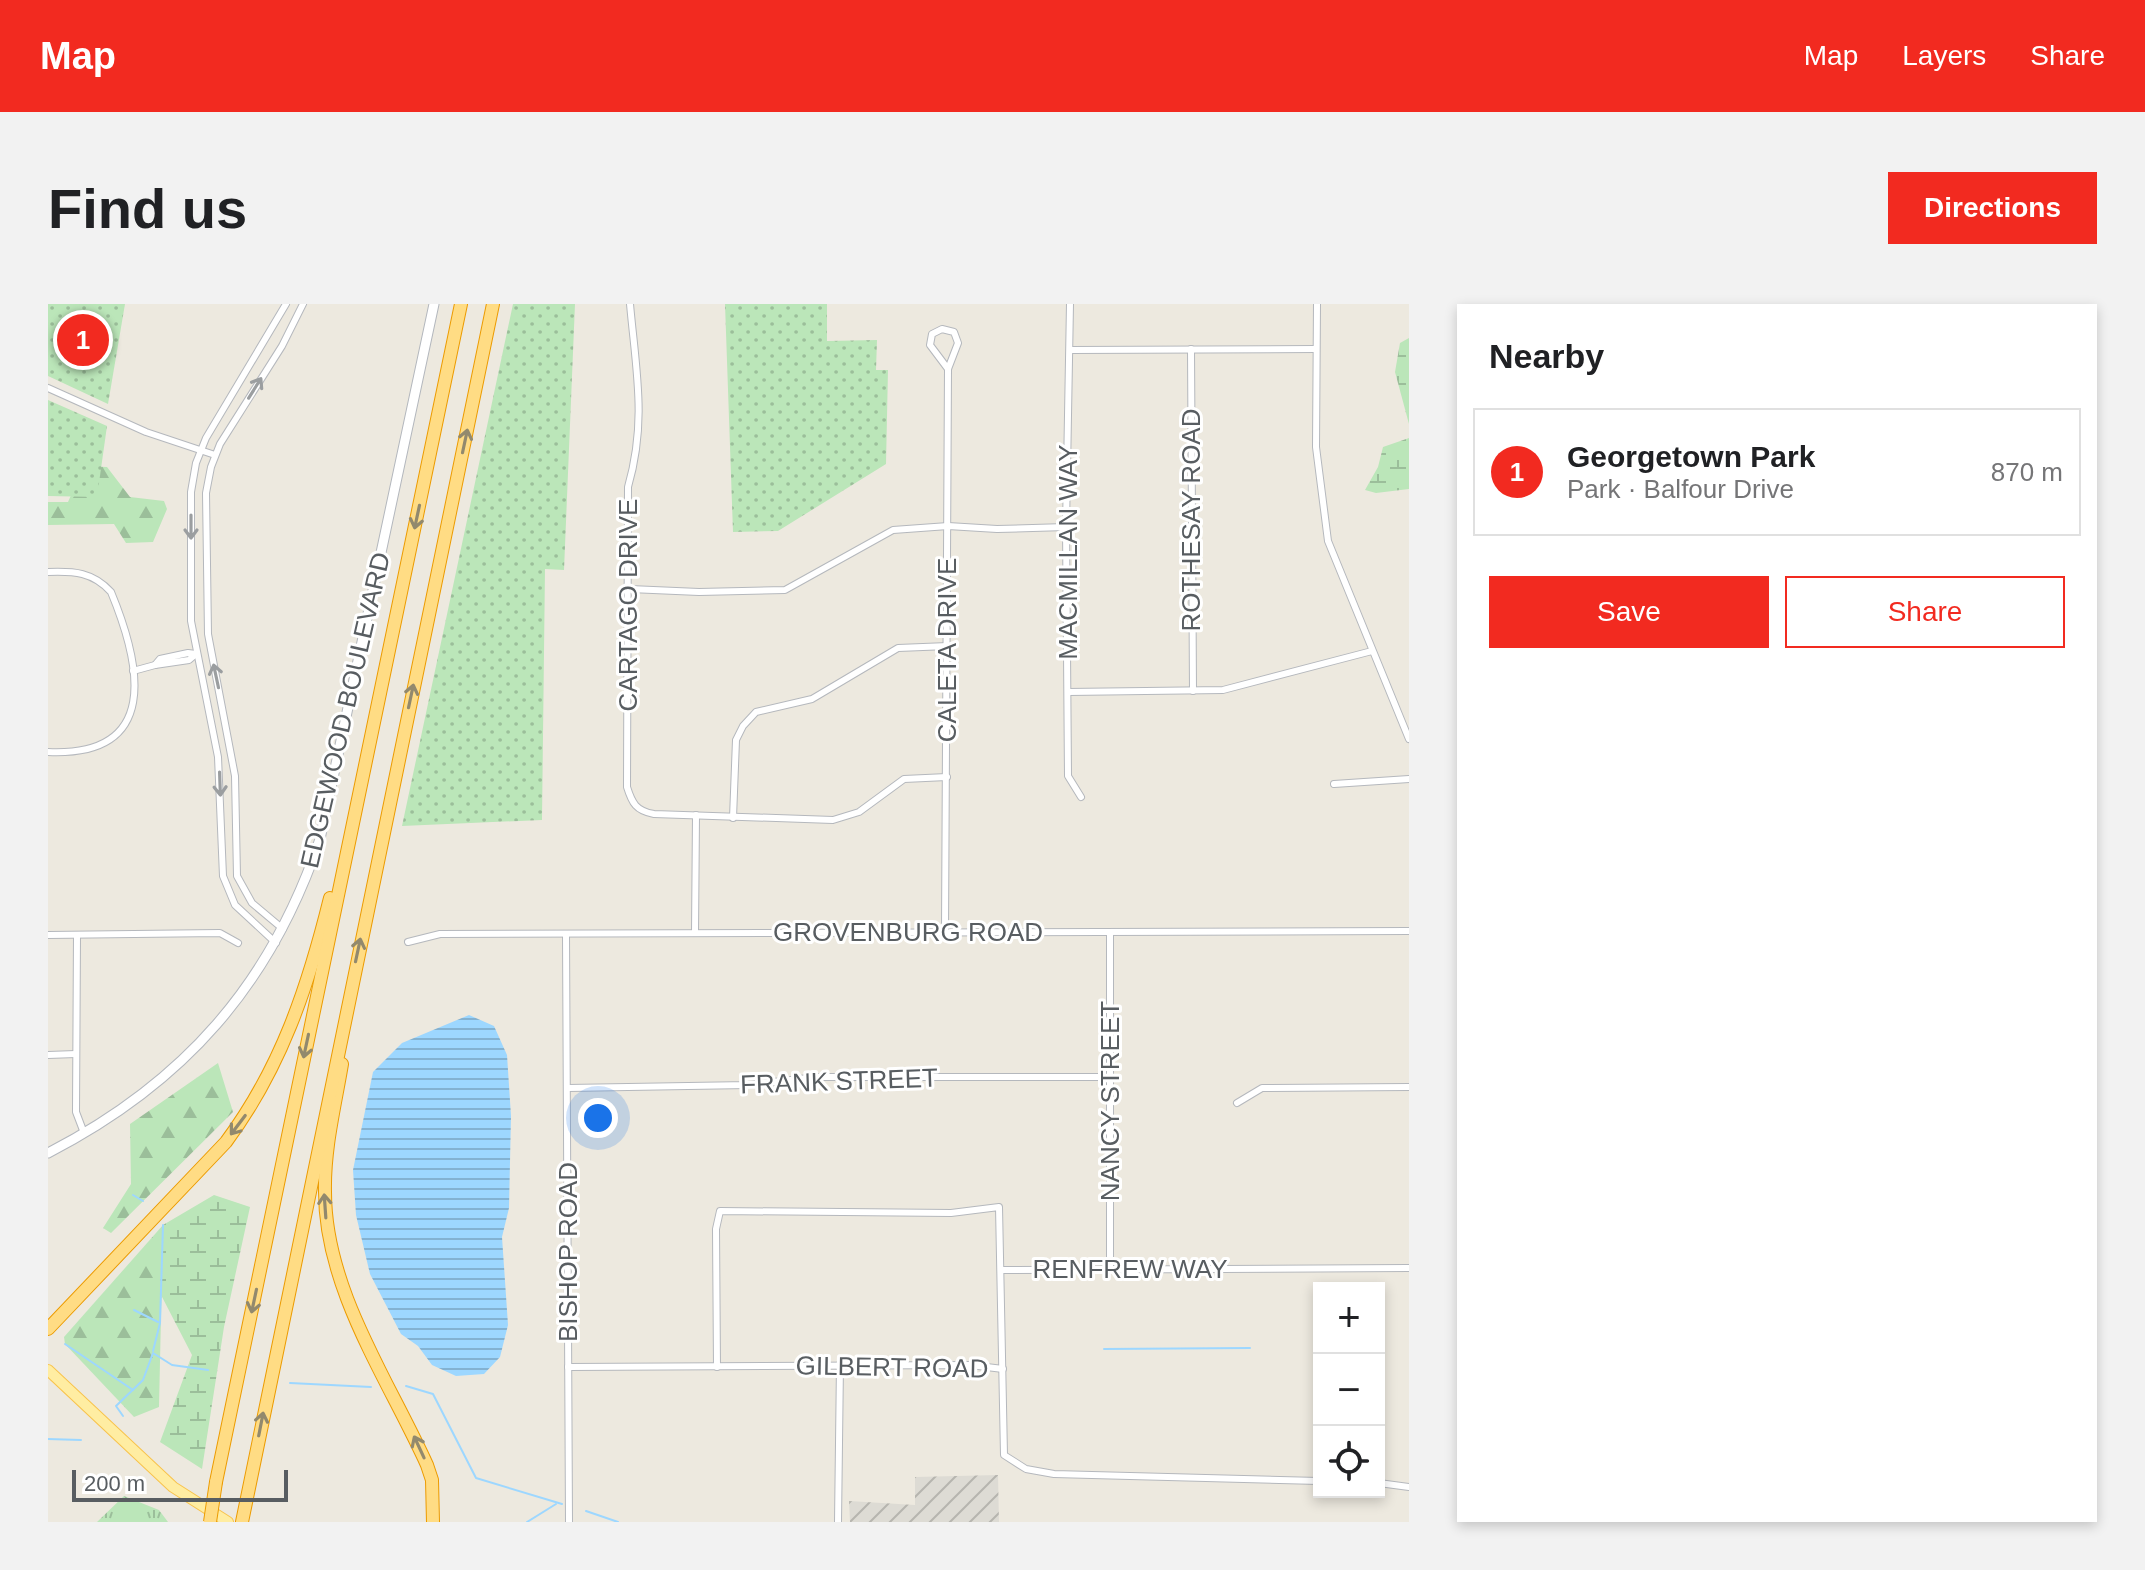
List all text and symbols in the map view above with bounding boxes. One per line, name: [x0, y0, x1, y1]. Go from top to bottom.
text: Map: [40, 35, 116, 77]
text: Map: [1804, 40, 1858, 71]
text: Layers: [1902, 40, 1986, 71]
text: Share: [2030, 40, 2105, 71]
button: Directions: [1888, 172, 2097, 244]
text: Find us: [48, 177, 247, 240]
pin: 1: [57, 310, 109, 370]
text: Nearby: [1489, 337, 1604, 375]
one-way arrow: [247, 377, 263, 400]
street label: ROTHESAY ROAD: [1176, 409, 1206, 631]
one-way arrow: [458, 429, 473, 455]
text: Georgetown Park: [1567, 440, 1815, 473]
street label: MACMILLAN WAY: [1053, 444, 1083, 660]
text: 1: [1510, 457, 1524, 487]
text: 870 m: [1991, 457, 2063, 487]
text: Park · Balfour Drive: [1567, 474, 1794, 504]
street label: CARTAGO DRIVE: [613, 499, 643, 711]
one-way arrow: [409, 504, 424, 530]
one-way arrow: [183, 513, 199, 540]
street label: EDGEWOOD BOULEVARD: [294, 549, 396, 871]
street label: CALETA DRIVE: [932, 558, 962, 742]
button: Save: [1489, 576, 1769, 648]
button: Share: [1785, 576, 2065, 648]
one-way arrow: [208, 664, 223, 690]
one-way arrow: [404, 684, 419, 709]
one-way arrow: [213, 770, 228, 797]
street label: GROVENBURG ROAD: [773, 917, 1043, 947]
one-way arrow: [351, 938, 366, 964]
street label: NANCY STREET: [1095, 1001, 1125, 1201]
one-way arrow: [298, 1033, 313, 1058]
street label: FRANK STREET: [740, 1063, 939, 1099]
your location: [578, 1098, 618, 1138]
one-way arrow: [230, 1114, 246, 1136]
street label: BISHOP ROAD: [553, 1162, 583, 1342]
one-way arrow: [318, 1193, 333, 1220]
street label: RENFREW WAY: [1033, 1254, 1228, 1284]
map controls: [1313, 1282, 1385, 1498]
button: +: [1313, 1282, 1385, 1354]
one-way arrow: [246, 1287, 261, 1313]
street label: GILBERT ROAD: [795, 1350, 989, 1384]
button: −: [1313, 1354, 1385, 1426]
one-way arrow: [254, 1412, 269, 1438]
button: locate: [1313, 1426, 1385, 1498]
one-way arrow: [411, 1435, 426, 1459]
scale bar: [72, 1466, 288, 1502]
text: 200 m: [84, 1471, 145, 1496]

